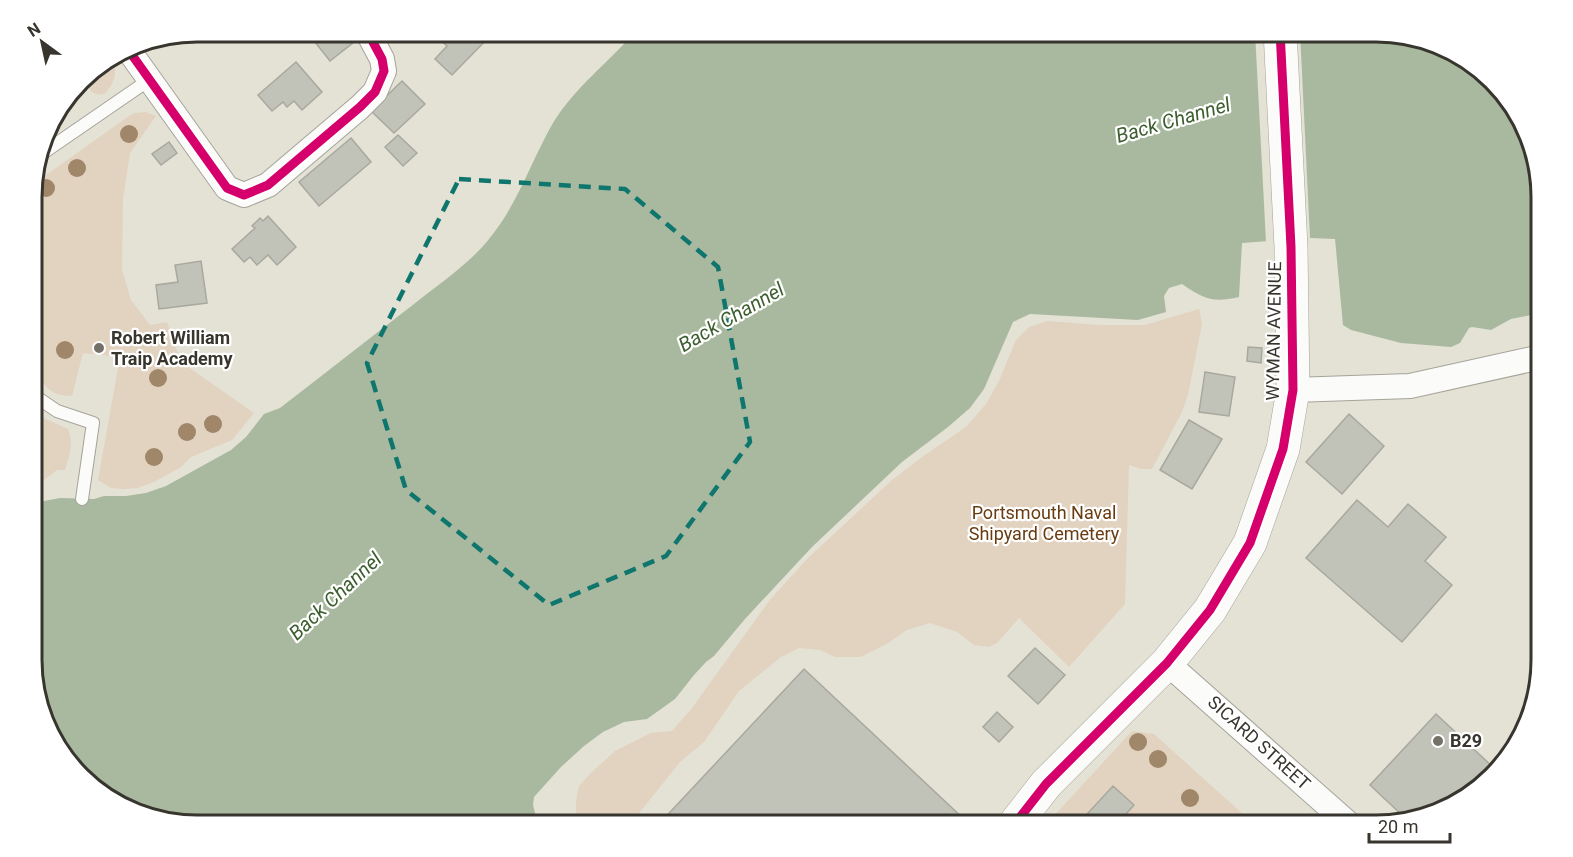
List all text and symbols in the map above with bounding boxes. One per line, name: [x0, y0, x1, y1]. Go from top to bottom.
north arrow: [12, 12, 72, 72]
text: N: [24, 19, 44, 41]
water label: Back Channel: [1113, 92, 1233, 148]
street label: WYMAN AVENUE: [1262, 261, 1285, 401]
water label: Back Channel: [674, 277, 788, 357]
place label: Robert William Traip Academy: [111, 327, 233, 369]
marker: Robert William Traip Academy: [92, 341, 106, 355]
park label: Portsmouth Naval Shipyard Cemetery: [969, 502, 1120, 544]
water label: Back Channel: [284, 547, 386, 645]
street label: SICARD STREET: [1204, 691, 1315, 794]
place label: B29: [1450, 730, 1482, 751]
marker: B29: [1431, 734, 1445, 748]
scale bar: [1369, 806, 1450, 844]
text: 20 m: [1378, 816, 1418, 837]

